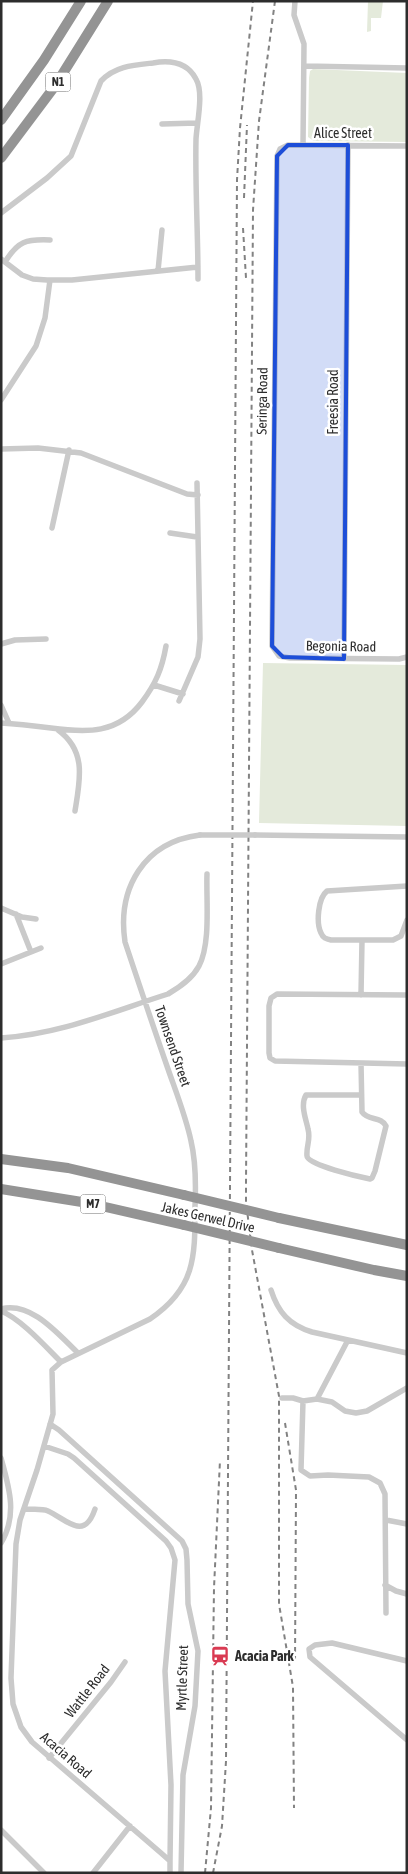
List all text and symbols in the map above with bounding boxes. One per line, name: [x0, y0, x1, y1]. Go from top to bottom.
road number: N1: [46, 72, 70, 91]
street label: Alice Street: [314, 125, 372, 141]
street label: Seringa Road: [253, 367, 271, 435]
street label: Freesia Road: [325, 369, 341, 435]
street label: Begonia Road: [306, 637, 376, 655]
street label: Townsend Street: [152, 1004, 194, 1088]
road number: M7: [80, 1194, 106, 1214]
street label: Jakes Gerwel Drive: [160, 1198, 256, 1236]
street label: Myrtle Street: [173, 1645, 191, 1711]
station icon: Acacia Park: [209, 1645, 231, 1667]
place label: Acacia Park: [234, 1648, 295, 1664]
street label: Wattle Road: [61, 1661, 113, 1721]
street label: Acacia Road: [37, 1729, 95, 1781]

